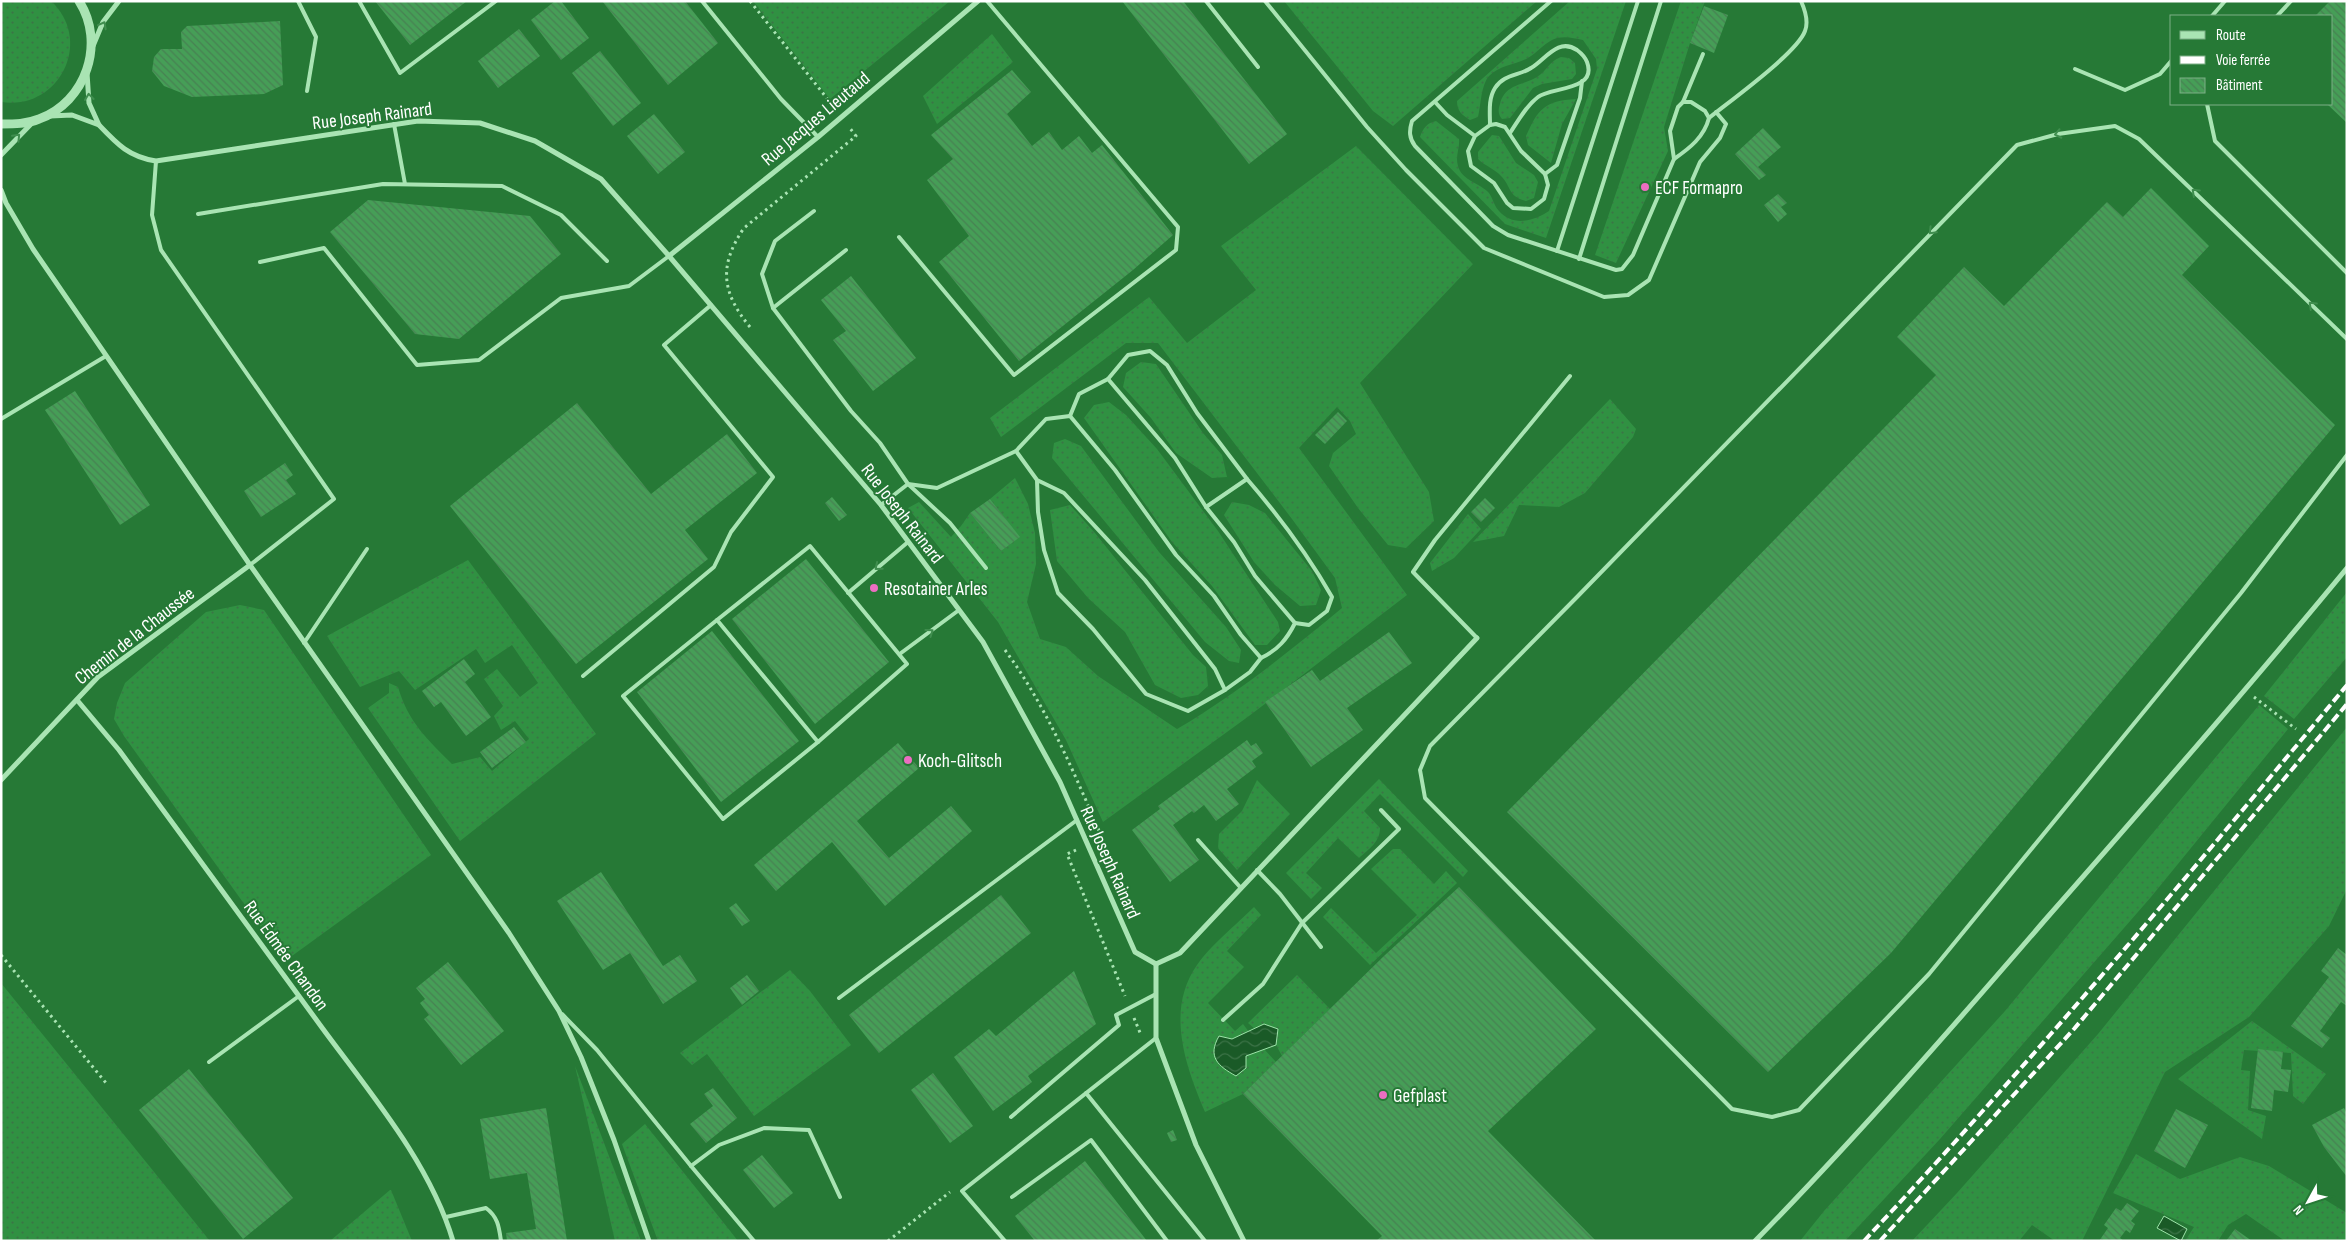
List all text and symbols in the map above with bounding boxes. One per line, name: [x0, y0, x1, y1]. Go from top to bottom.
legend: [2170, 15, 2333, 105]
one-way arrow: [97, 21, 107, 30]
text: Route: [2216, 26, 2246, 45]
text: Voie ferrée: [2216, 51, 2270, 70]
street label: Rue Jacques Lieutaud: [757, 67, 875, 171]
text: Bâtiment: [2216, 76, 2263, 95]
one-way arrow: [84, 92, 95, 100]
street label: Rue Joseph Rainard: [311, 98, 433, 135]
one-way arrow: [2053, 129, 2062, 139]
one-way arrow: [11, 134, 20, 143]
place label: ECF Formapro: [1655, 177, 1743, 200]
marker: ECF Formapro: [1639, 181, 1651, 193]
one-way arrow: [2192, 189, 2201, 198]
one-way arrow: [1929, 225, 1938, 234]
one-way arrow: [2308, 302, 2317, 311]
street label: Rue Joseph Rainard: [856, 459, 948, 568]
one-way arrow: [875, 562, 884, 570]
place label: Resotainer Arles: [884, 578, 988, 601]
street label: Chemin de la Chaussée: [70, 582, 199, 690]
marker: Resotainer Arles: [868, 582, 880, 594]
one-way arrow: [924, 629, 934, 638]
place label: Koch-Glitsch: [918, 750, 1002, 773]
marker: Koch-Glitsch: [902, 754, 914, 766]
street label: Rue Joseph Rainard: [1075, 803, 1145, 922]
street label: Rue Édmée Chandon: [238, 896, 333, 1015]
place label: Gefplast: [1393, 1085, 1447, 1108]
marker: Gefplast: [1377, 1089, 1389, 1101]
north arrow: [2283, 1177, 2333, 1227]
text: N: [2290, 1202, 2307, 1218]

